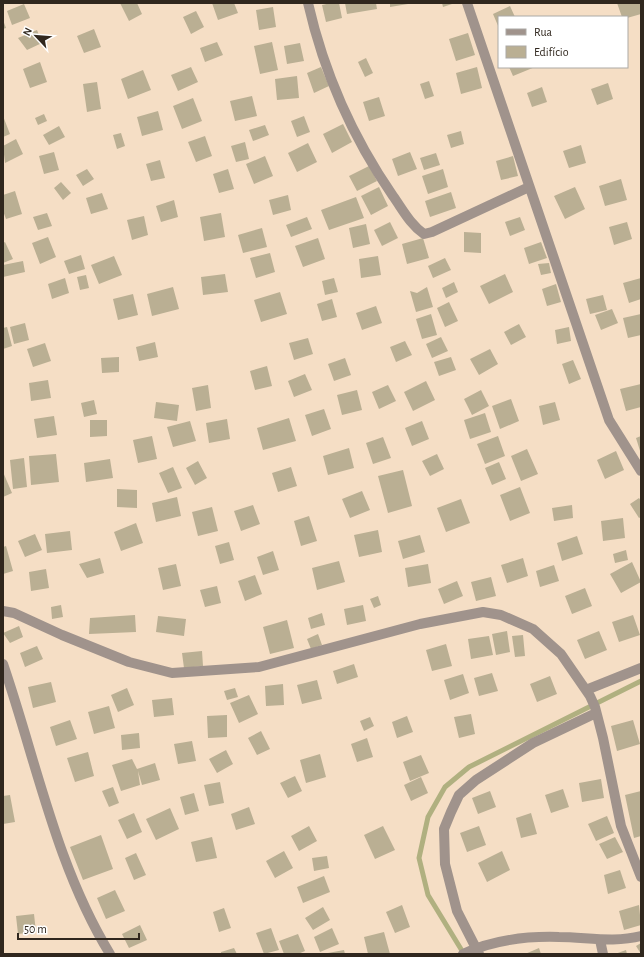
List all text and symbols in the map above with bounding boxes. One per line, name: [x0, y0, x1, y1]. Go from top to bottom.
north arrow: [16, 16, 56, 56]
legend: [498, 16, 628, 68]
text: N: [21, 26, 34, 38]
text: Rua: [534, 26, 553, 38]
text: Edifício: [534, 46, 569, 58]
scale bar: [18, 915, 139, 941]
text: 50 m: [24, 923, 47, 935]

